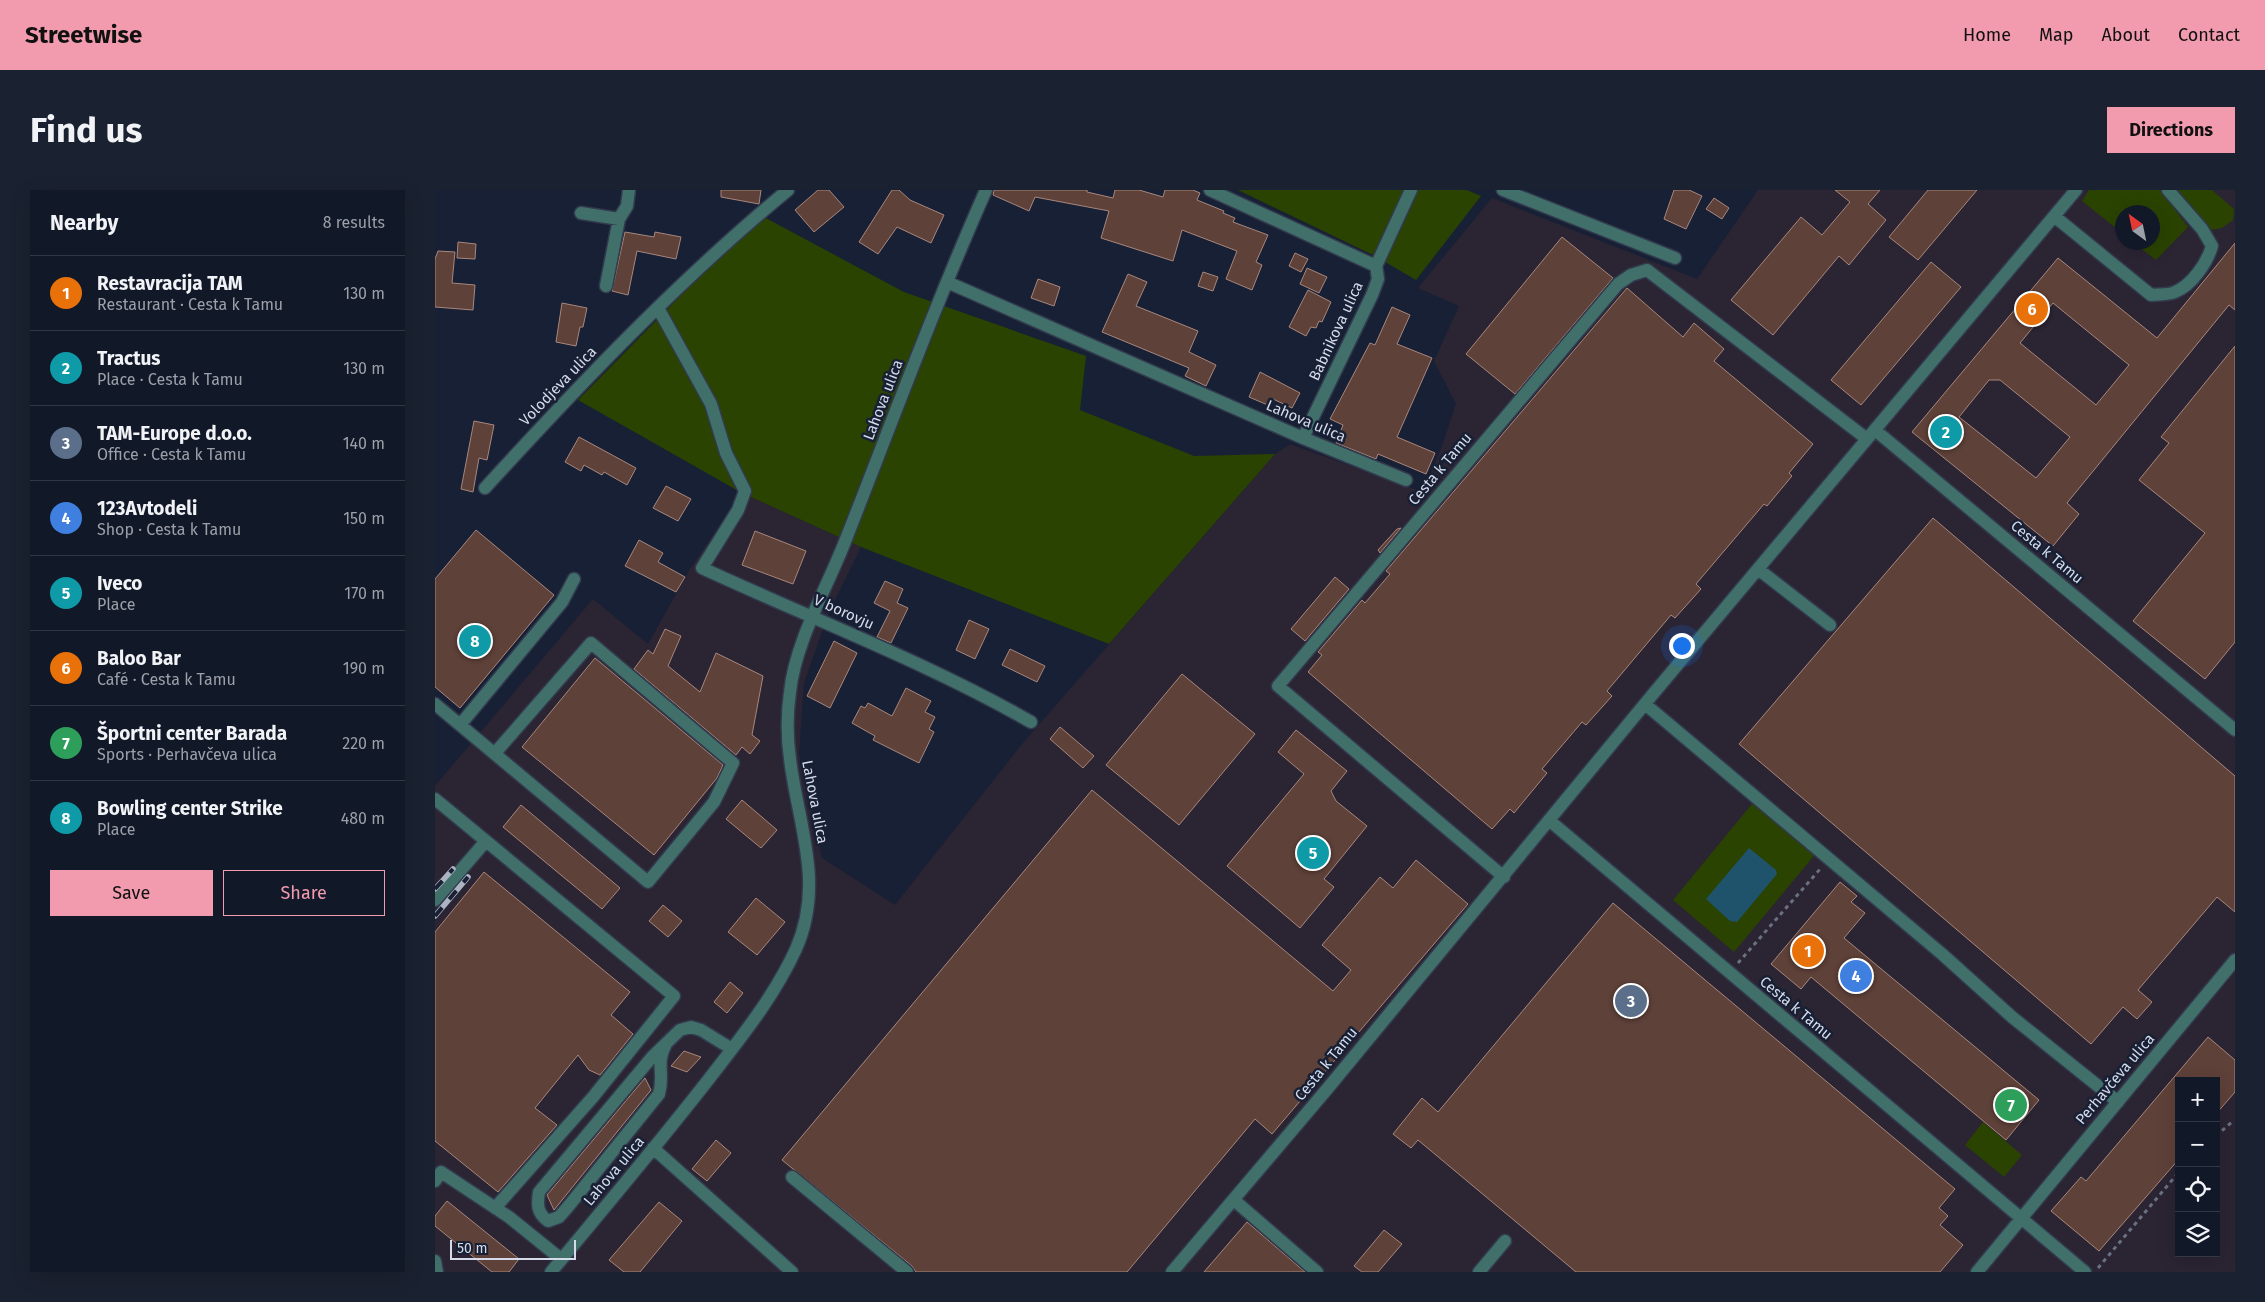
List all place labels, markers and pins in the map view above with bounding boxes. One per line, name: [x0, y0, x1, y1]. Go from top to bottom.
pin: 6: [2016, 290, 2048, 328]
pin: 2: [1930, 413, 1962, 451]
pin: 8: [459, 622, 491, 660]
pin: 5: [1297, 834, 1329, 872]
pin: 1: [1792, 932, 1824, 970]
pin: 4: [1840, 957, 1872, 995]
pin: 3: [1615, 982, 1647, 1020]
pin: 7: [1995, 1086, 2027, 1124]

